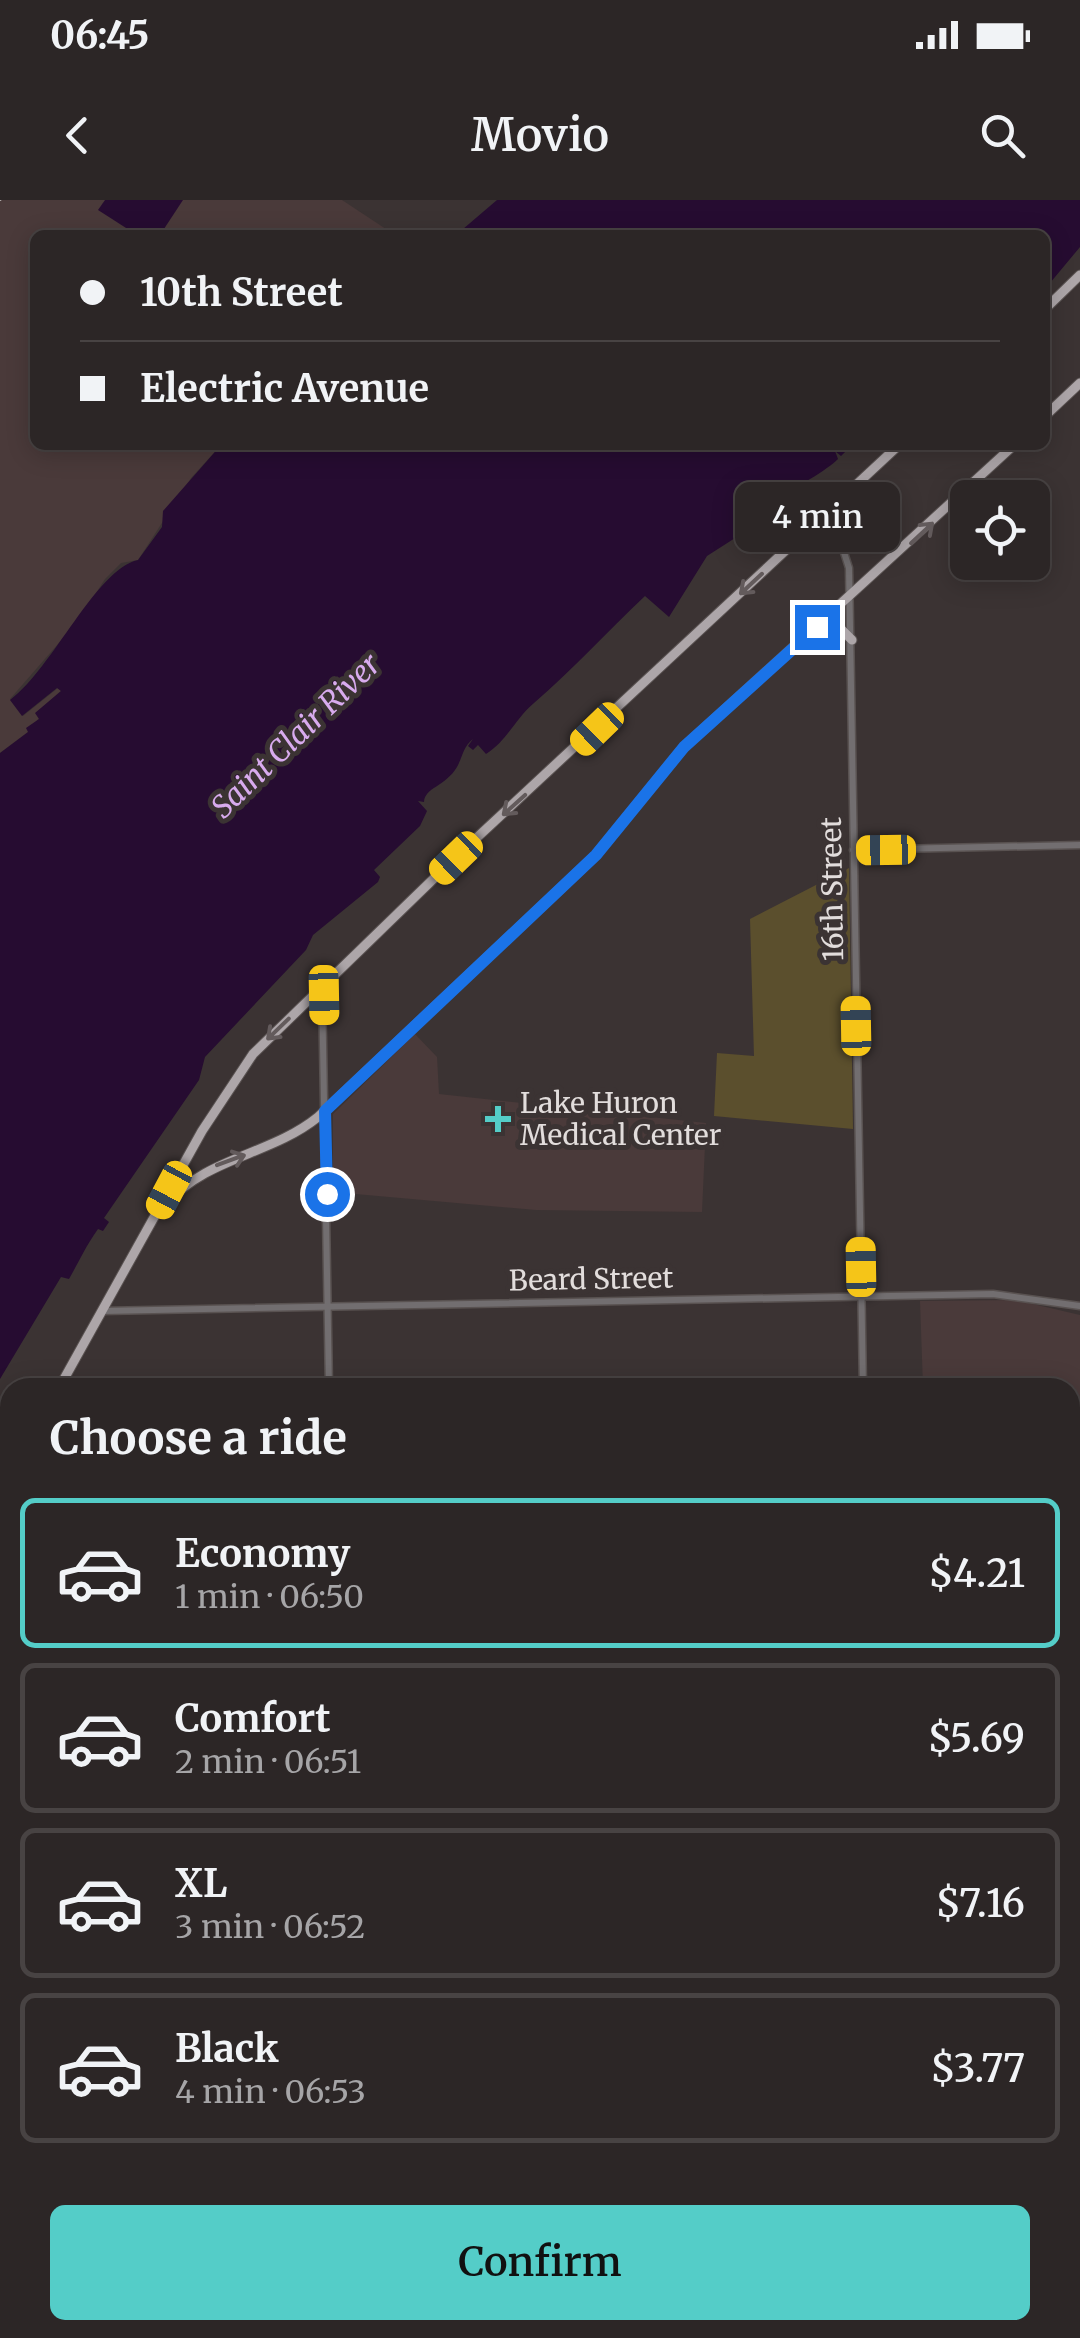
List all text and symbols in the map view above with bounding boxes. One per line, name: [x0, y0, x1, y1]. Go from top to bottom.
text: 06:45: [50, 12, 149, 59]
text: Movio: [471, 107, 609, 163]
icon: back: [50, 108, 105, 163]
icon: search: [975, 108, 1030, 163]
text: 10th Street: [140, 269, 343, 316]
text: Electric Avenue: [140, 365, 429, 412]
map controls: [950, 480, 1050, 580]
button: locate: [950, 480, 1050, 580]
callout: 4 min: [734, 482, 900, 552]
text: 4 min: [772, 497, 863, 537]
one-way arrow: [909, 521, 933, 545]
one-way arrow: [739, 572, 764, 595]
route end: [795, 605, 840, 650]
water label: Saint Clair River: [203, 645, 388, 825]
car: [565, 697, 629, 761]
one-way arrow: [502, 794, 527, 817]
street label: 16th Street: [813, 817, 851, 961]
car: [424, 826, 488, 890]
car: [856, 834, 916, 866]
car: [308, 965, 340, 1025]
car: [840, 996, 872, 1056]
one-way arrow: [266, 1017, 290, 1041]
place label: Lake Huron Medical Center: [520, 1085, 721, 1153]
marker: Lake Huron Medical Center: [485, 1106, 511, 1132]
one-way arrow: [215, 1150, 246, 1168]
car: [142, 1156, 196, 1224]
route start: [305, 1172, 350, 1217]
car: [845, 1237, 877, 1297]
street label: Beard Street: [508, 1260, 674, 1298]
text: Choose a ride: [50, 1410, 347, 1466]
icon: car: [55, 1528, 145, 1618]
text: Economy: [175, 1530, 350, 1577]
text: $4.21: [928, 1550, 1025, 1597]
text: 1 min · 06:50: [175, 1577, 364, 1617]
icon: car: [55, 1693, 145, 1783]
text: Comfort: [175, 1695, 331, 1742]
text: $5.69: [927, 1715, 1025, 1762]
text: 2 min · 06:51: [175, 1742, 361, 1782]
icon: car: [55, 1858, 145, 1948]
text: XL: [175, 1860, 227, 1907]
text: $7.16: [935, 1880, 1025, 1927]
text: 3 min · 06:52: [175, 1907, 365, 1947]
icon: car: [55, 2023, 145, 2113]
text: Black: [175, 2025, 279, 2072]
text: $3.77: [930, 2045, 1025, 2092]
text: 4 min · 06:53: [175, 2072, 366, 2112]
button: Confirm: [50, 2205, 1030, 2320]

